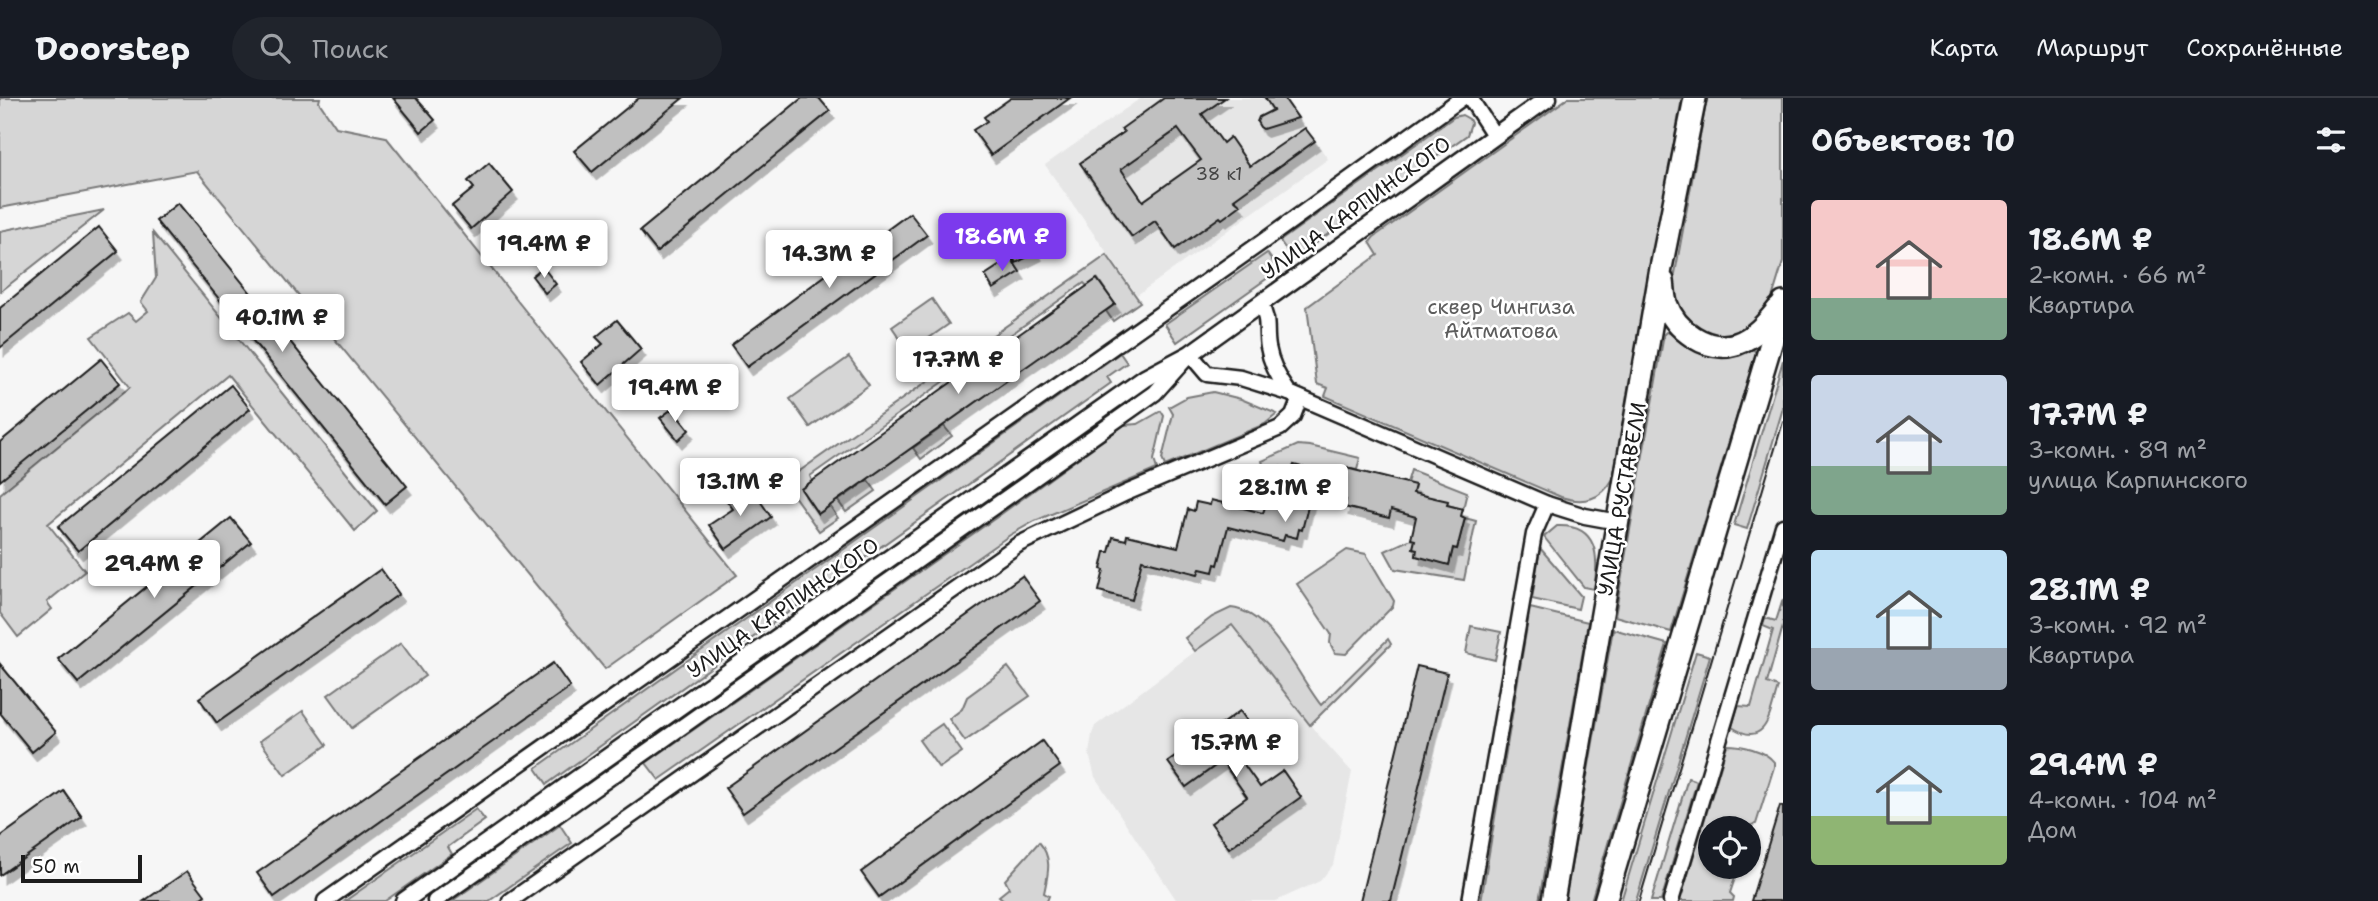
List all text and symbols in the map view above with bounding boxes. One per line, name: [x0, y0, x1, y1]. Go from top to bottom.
search box: [232, 17, 722, 80]
text: Doorstep: [35, 26, 190, 71]
icon: search: [256, 29, 294, 67]
text: Поиск: [312, 31, 388, 66]
text: Карта: [1930, 32, 1998, 64]
text: Маршрут: [2036, 32, 2148, 64]
text: Сохранённые: [2186, 32, 2343, 64]
text: Объектов: 10: [1811, 120, 2015, 161]
icon: filters: [2312, 121, 2350, 159]
street label: УЛИЦА КАРПИНСКОГО: [1256, 130, 1456, 286]
house number: 38 к1: [1196, 162, 1242, 186]
pin: 18.6M ₽: [937, 214, 1067, 273]
text: 18.6M ₽: [2028, 219, 2153, 260]
pin: 19.4M ₽: [479, 220, 609, 280]
text: 18.6M ₽: [954, 221, 1050, 251]
text: 19.4M ₽: [497, 228, 591, 258]
icon: home: [1867, 228, 1951, 312]
pin: 14.3M ₽: [764, 230, 894, 290]
text: 14.3M ₽: [782, 238, 876, 268]
text: 2-комн. · 66 m²: [2028, 260, 2207, 290]
text: Квартира: [2028, 290, 2134, 320]
park label: сквер Чингиза Айтматова: [1427, 293, 1575, 345]
pin: 40.1M ₽: [217, 294, 347, 354]
text: 40.1M ₽: [235, 302, 329, 332]
pin: 17.7M ₽: [893, 336, 1023, 396]
text: 17.7M ₽: [912, 344, 1004, 374]
pin: 19.4M ₽: [610, 364, 740, 424]
text: 19.4M ₽: [628, 372, 722, 402]
text: 17.7M ₽: [2028, 394, 2148, 435]
street label: УЛИЦА РУСТАВЕЛИ: [1591, 400, 1653, 598]
icon: home: [1867, 403, 1951, 487]
text: 3-комн. · 89 m²: [2028, 435, 2207, 465]
pin: 13.1M ₽: [675, 458, 805, 518]
pin: 28.1M ₽: [1220, 464, 1350, 524]
text: улица Карпинского: [2028, 465, 2248, 495]
text: 13.1M ₽: [696, 466, 784, 496]
text: 28.1M ₽: [1238, 472, 1332, 502]
street label: УЛИЦА КАРПИНСКОГО: [682, 531, 884, 685]
pin: 29.4M ₽: [89, 540, 219, 600]
text: 29.4M ₽: [104, 548, 204, 578]
text: 28.1M ₽: [2028, 569, 2150, 610]
icon: home: [1867, 578, 1951, 662]
text: 3-комн. · 92 m²: [2028, 610, 2207, 640]
text: Квартира: [2028, 640, 2134, 670]
pin: 15.7M ₽: [1171, 720, 1301, 779]
text: 15.7M ₽: [1190, 727, 1282, 757]
text: 29.4M ₽: [2028, 744, 2158, 785]
icon: home: [1867, 753, 1951, 837]
text: 4-комн. · 104 m²: [2028, 785, 2217, 815]
text: Дом: [2028, 815, 2077, 845]
map controls: [1698, 816, 1761, 879]
button: locate: [1698, 816, 1761, 879]
scale bar: [21, 852, 142, 884]
text: 50 m: [32, 854, 80, 879]

